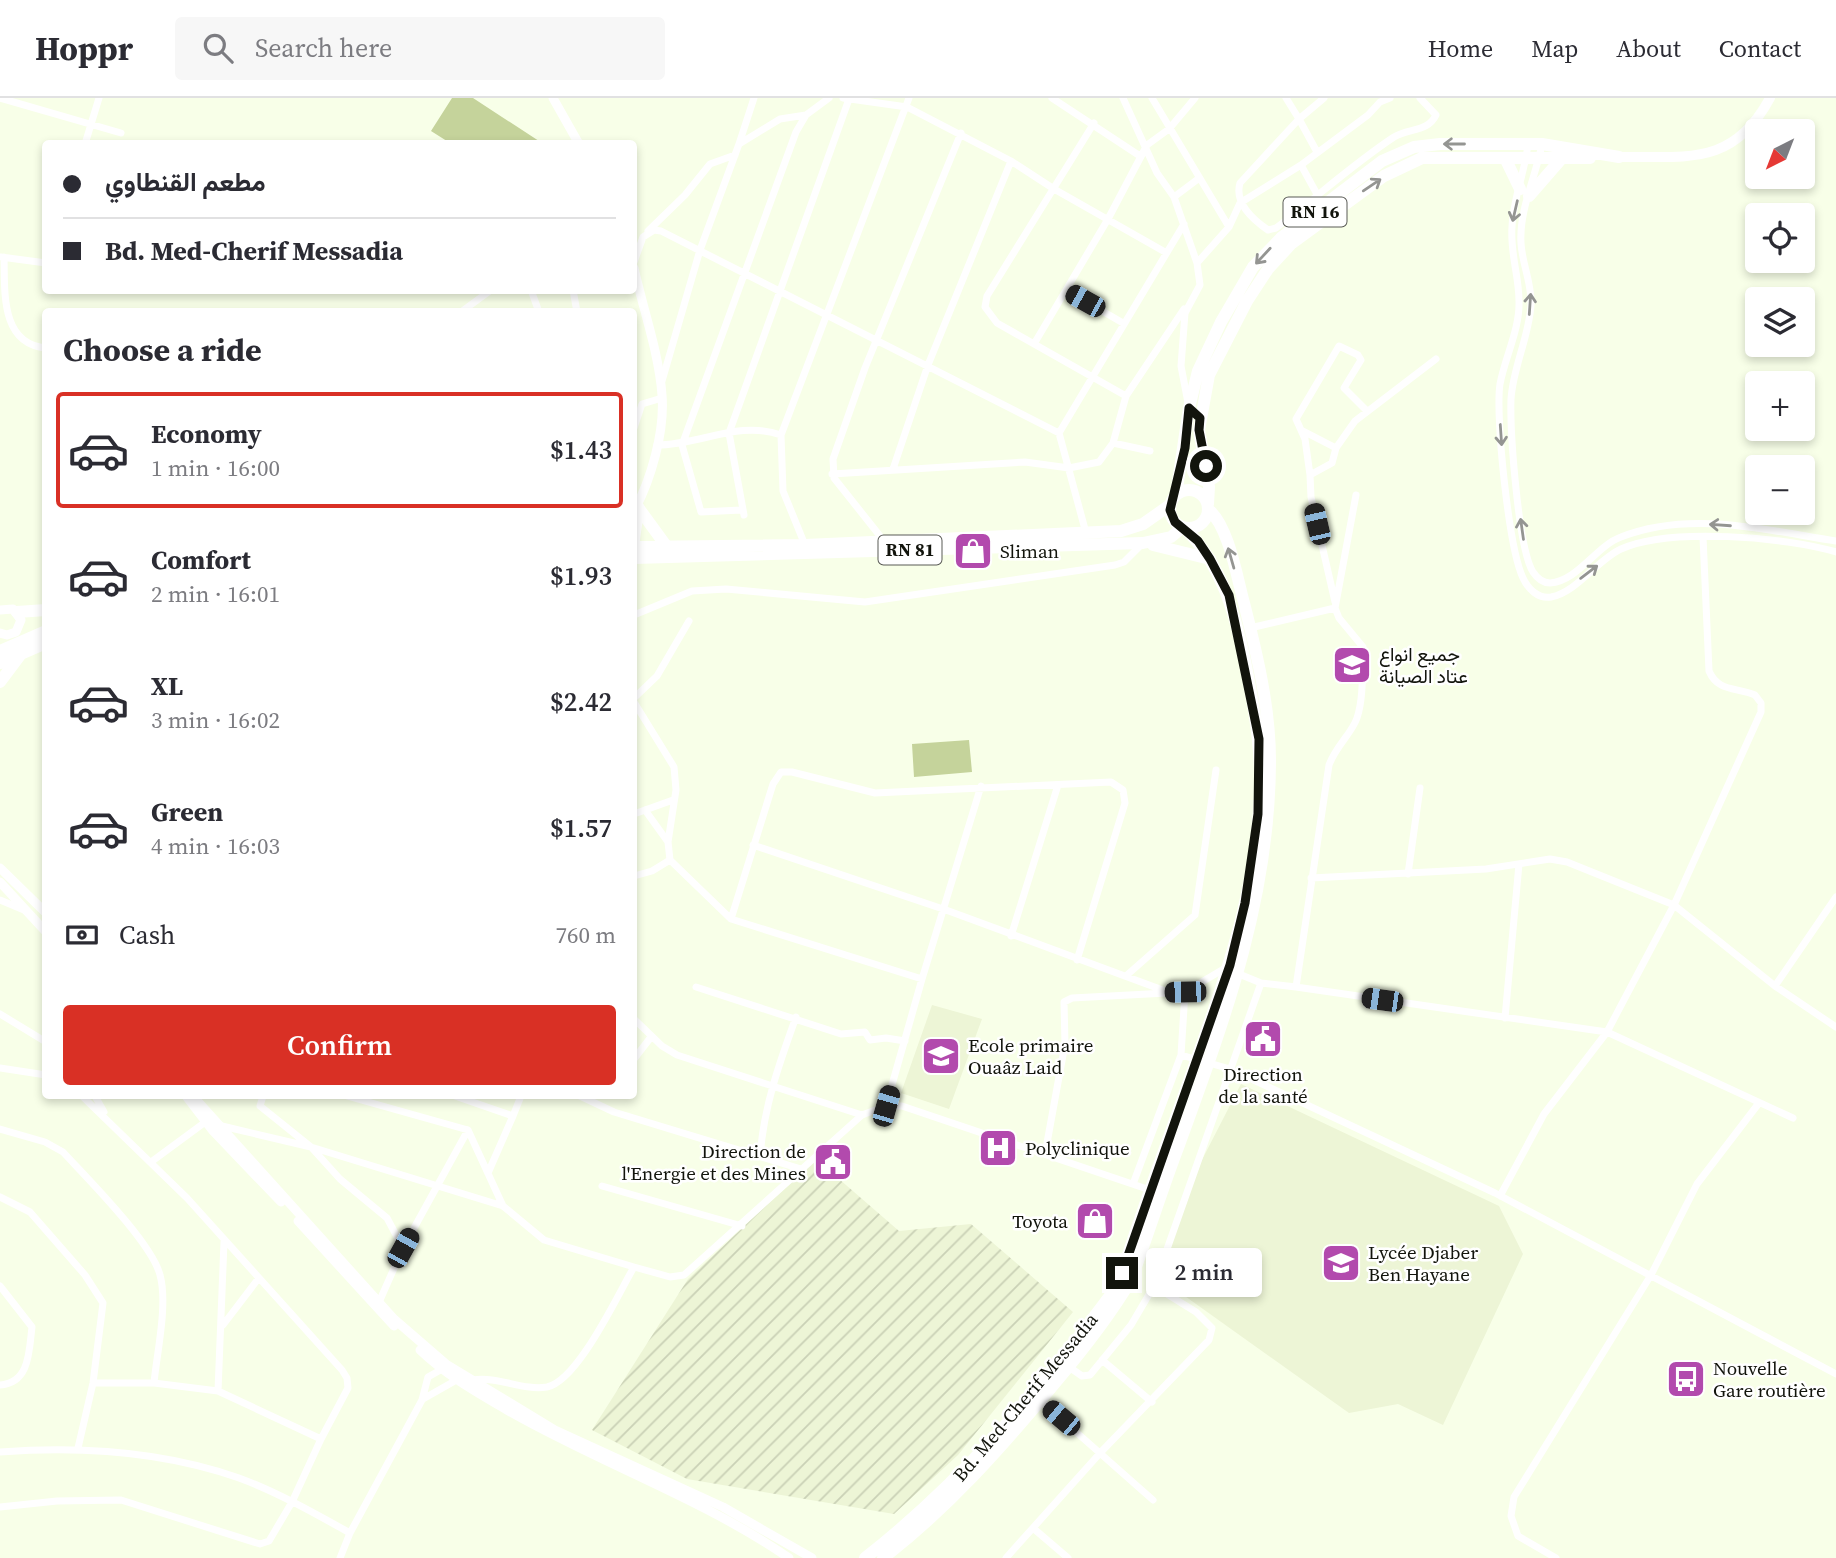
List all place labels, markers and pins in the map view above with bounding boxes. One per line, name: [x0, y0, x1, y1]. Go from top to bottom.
shop icon: Sliman: [952, 530, 994, 572]
place label: Sliman: [1000, 538, 1059, 564]
place label: جميع انواع عتاد الصيانة: [1379, 641, 1468, 689]
school or university icon: جميع انواع عتاد الصيانة: [1331, 644, 1373, 686]
public building icon: Direction de la santé: [1242, 1018, 1284, 1060]
place label: Ecole primaire Ouaâz Laid: [968, 1032, 1094, 1080]
school or university icon: Ecole primaire Ouaâz Laid: [920, 1035, 962, 1077]
place label: Direction de la santé: [1218, 1061, 1308, 1109]
hospital icon: Polyclinique: [977, 1127, 1019, 1169]
place label: Polyclinique: [1025, 1135, 1130, 1161]
place label: Direction de l'Energie et des Mines: [621, 1138, 806, 1186]
public building icon: Direction de l'Energie et des Mines: [812, 1141, 854, 1183]
shop icon: Toyota: [1074, 1200, 1116, 1242]
place label: Toyota: [1012, 1208, 1068, 1234]
place label: Lycée Djaber Ben Hayane: [1368, 1239, 1478, 1287]
school or university icon: Lycée Djaber Ben Hayane: [1320, 1242, 1362, 1284]
place label: Nouvelle Gare routière: [1713, 1355, 1826, 1403]
bus stop icon: Nouvelle Gare routière: [1665, 1358, 1707, 1400]

